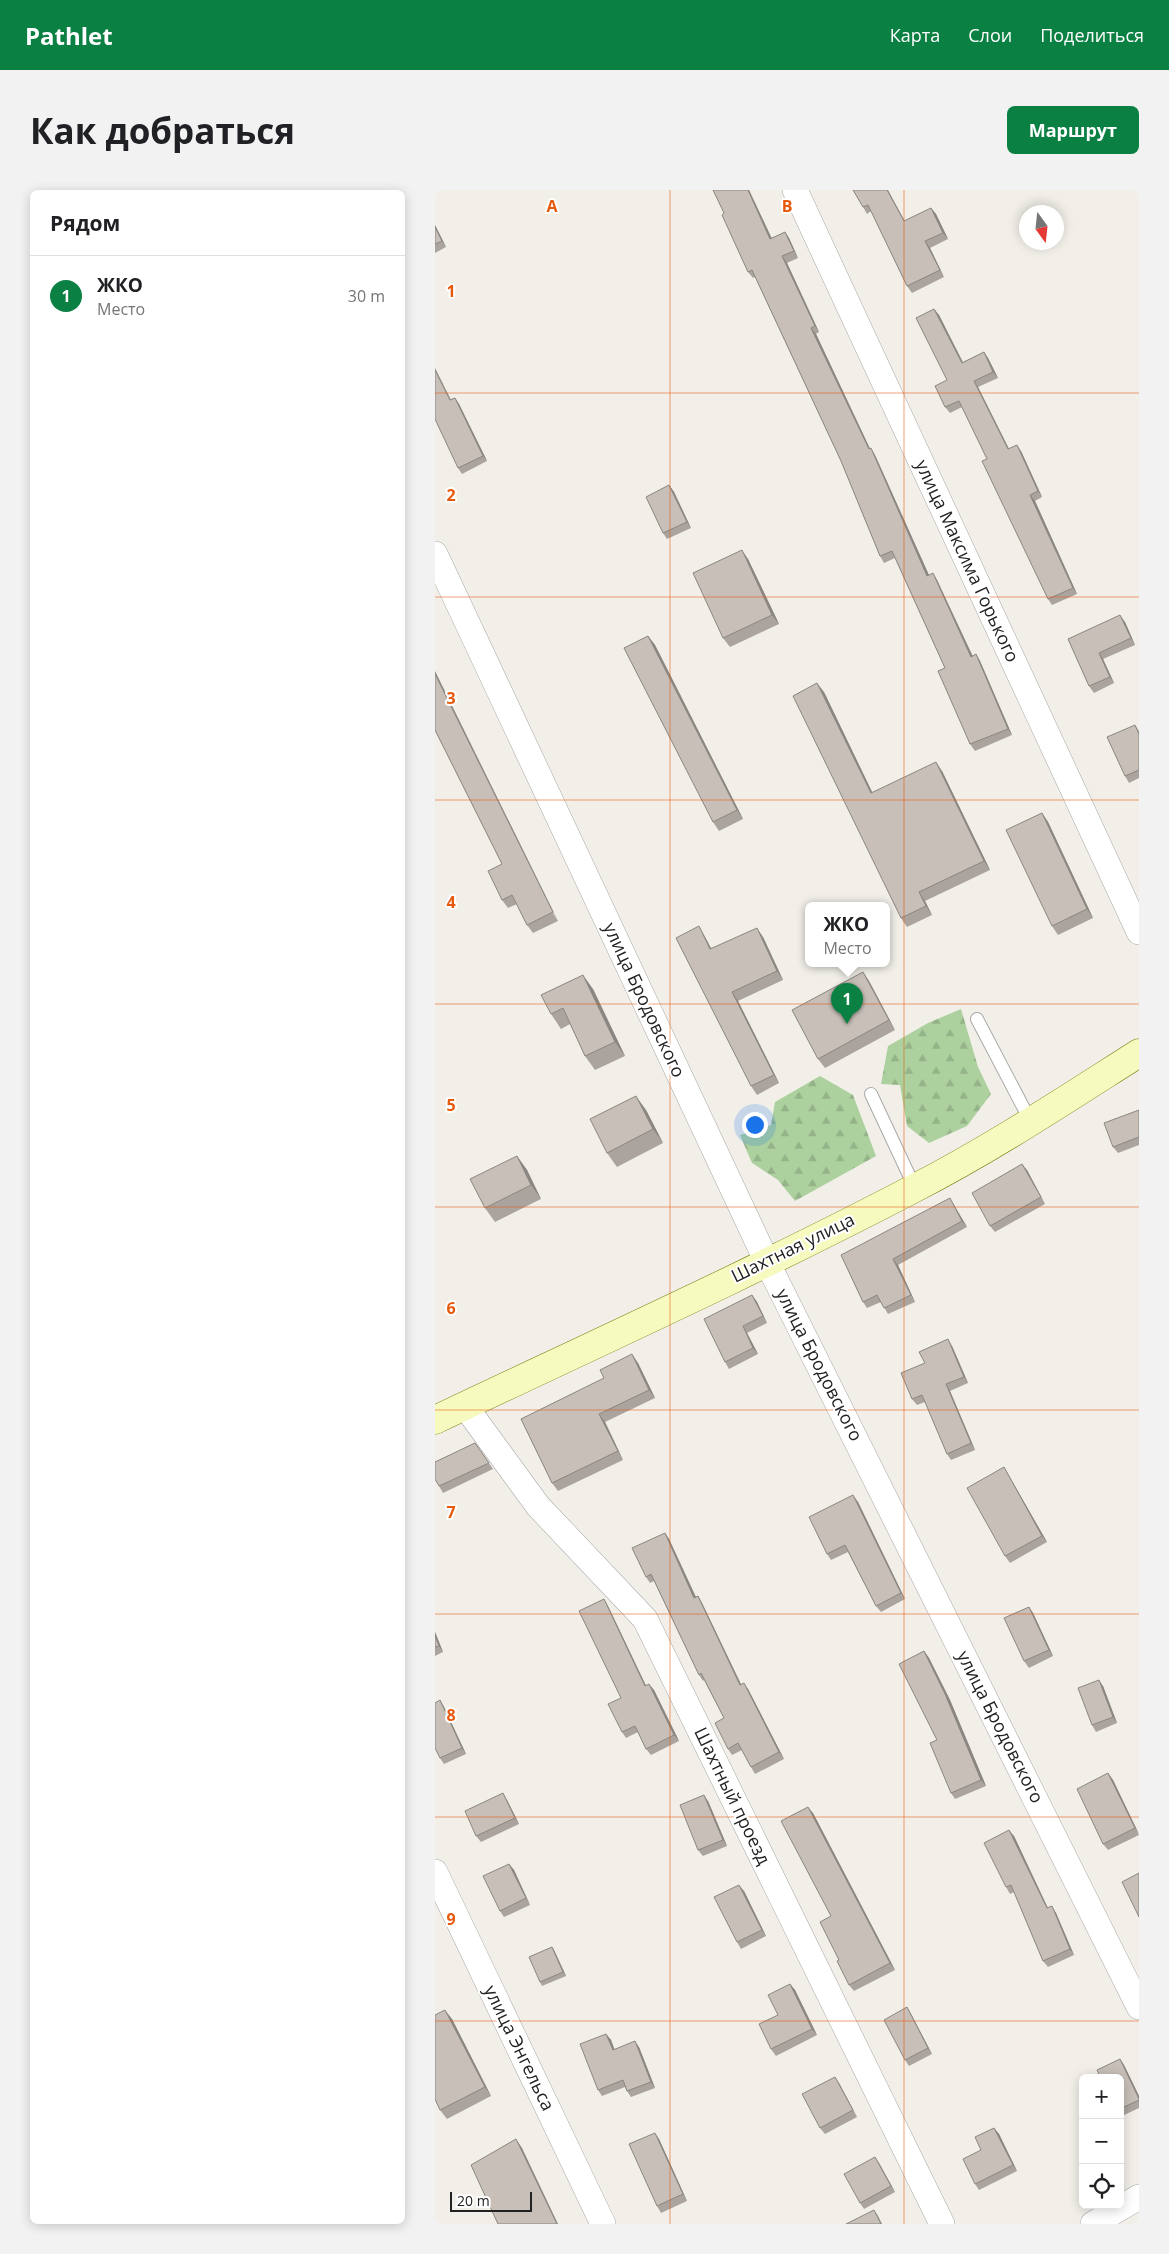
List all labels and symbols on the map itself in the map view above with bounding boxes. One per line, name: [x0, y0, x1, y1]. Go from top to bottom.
text: A: [546, 195, 558, 217]
text: B: [782, 195, 792, 217]
north arrow: [1019, 205, 1064, 250]
text: 1: [446, 280, 456, 302]
street label: улица Максима Горького: [910, 456, 1025, 666]
text: 2: [446, 484, 456, 506]
text: 3: [446, 687, 456, 709]
text: 4: [446, 891, 456, 913]
street label: улица Бродовского: [598, 918, 691, 1081]
pin: 1: [831, 983, 863, 1024]
text: 5: [446, 1094, 456, 1116]
your location: [742, 1112, 768, 1138]
street label: Шахтная улица: [727, 1207, 858, 1287]
street label: улица Бродовского: [771, 1284, 869, 1445]
text: 6: [446, 1297, 456, 1319]
text: 7: [446, 1501, 456, 1523]
street label: улица Бродовского: [952, 1646, 1050, 1807]
text: 8: [446, 1704, 456, 1726]
street label: Шахтный проезд: [689, 1723, 777, 1868]
text: 9: [446, 1908, 456, 1930]
street label: улица Энгельса: [479, 1981, 561, 2114]
scale bar: [450, 2189, 533, 2212]

